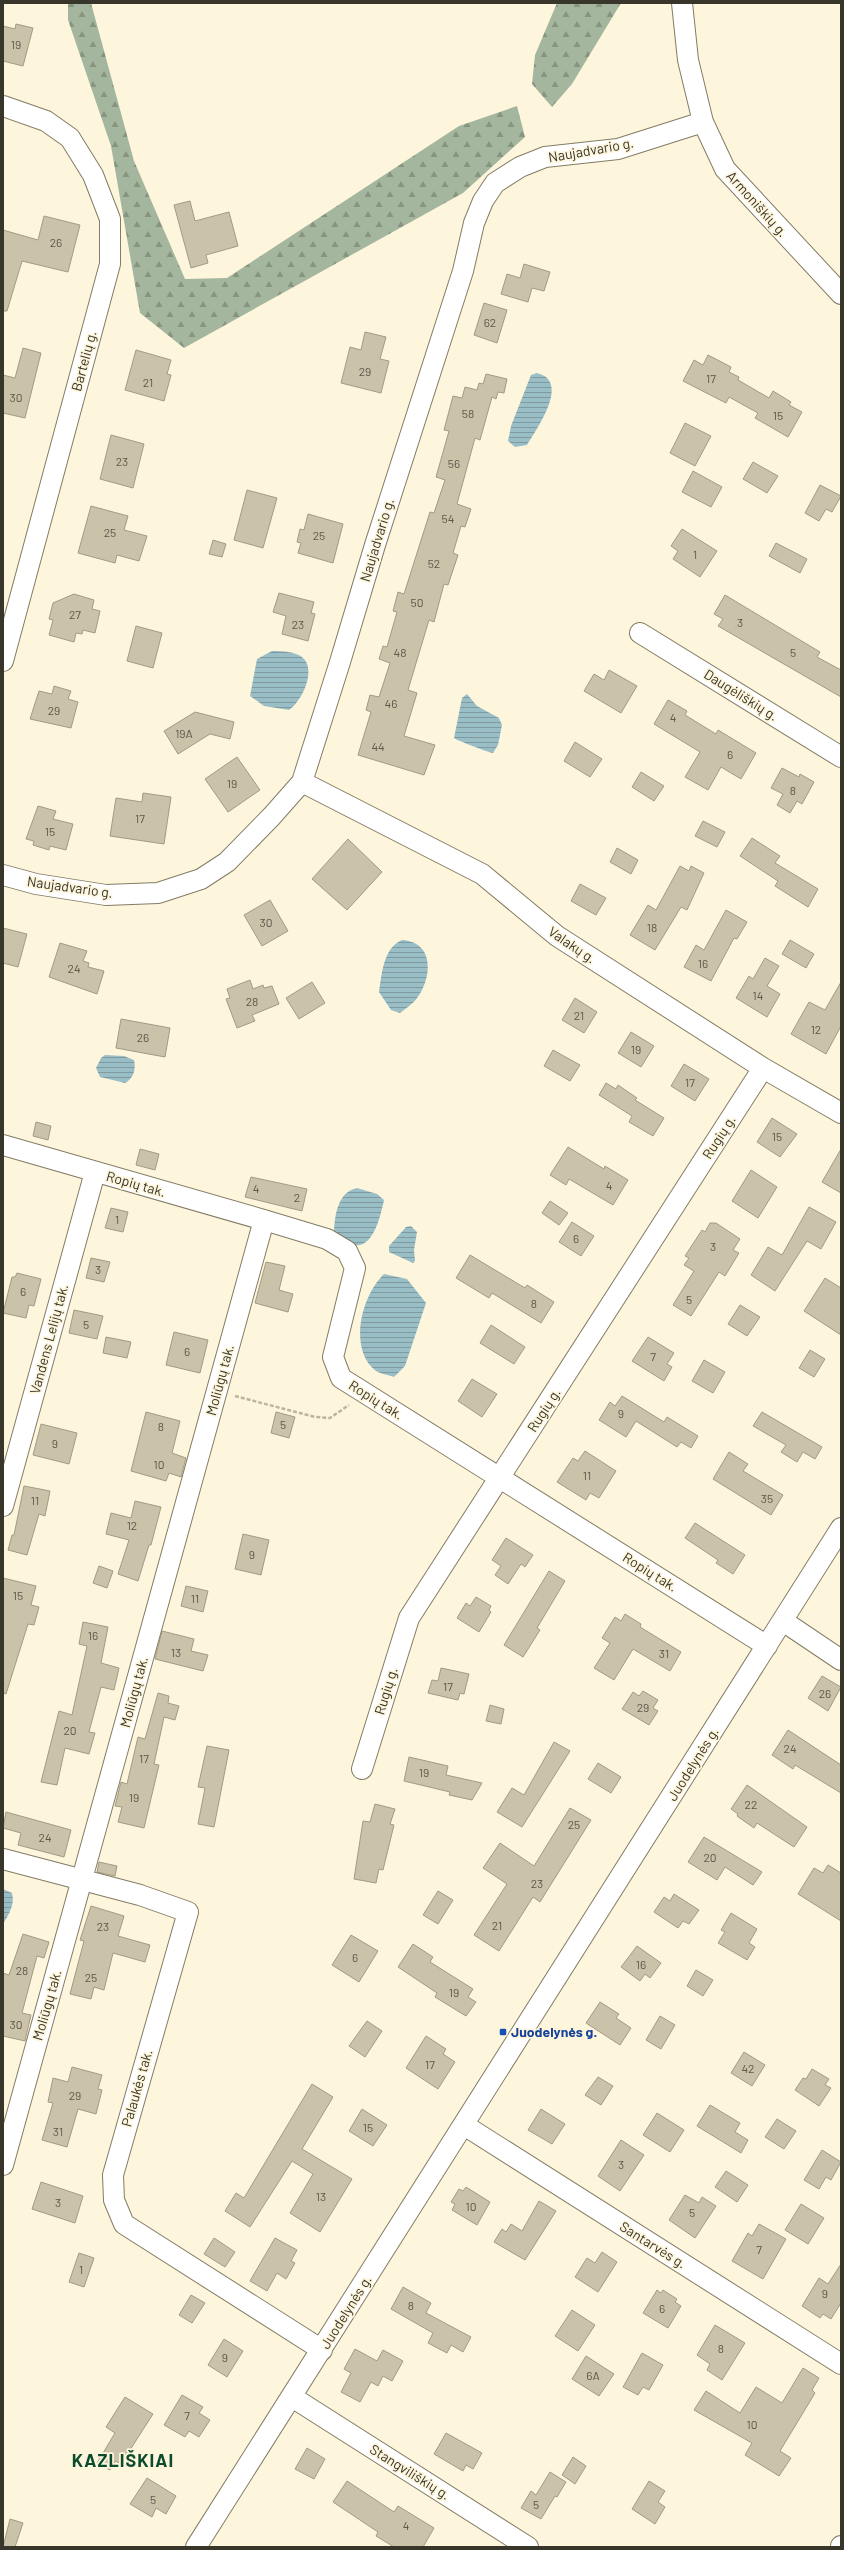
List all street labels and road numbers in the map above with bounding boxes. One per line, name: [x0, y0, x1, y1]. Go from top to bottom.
street label: Naujadvario g.: [547, 134, 635, 165]
street label: Armoniškių g.: [723, 167, 791, 240]
street label: Bartelių g.: [67, 329, 100, 393]
street label: Naujadvario g.: [356, 496, 397, 584]
street label: Daugėliškių g.: [701, 665, 781, 724]
street label: Naujadvario g.: [26, 872, 114, 901]
street label: Valakų g.: [545, 922, 599, 967]
street label: Rugių g.: [698, 1112, 739, 1162]
street label: Ropių tak.: [104, 1167, 168, 1200]
street label: Vandens Lelijų tak.: [26, 1282, 71, 1396]
street label: Moliūgų tak.: [202, 1342, 237, 1417]
street label: Ropių tak.: [346, 1376, 407, 1423]
street label: Rugių g.: [523, 1385, 564, 1435]
street label: Ropių tak.: [620, 1548, 681, 1595]
street label: Moliūgų tak.: [116, 1654, 151, 1729]
street label: Rugių g.: [370, 1665, 401, 1717]
street label: Juodelynės g.: [663, 1724, 722, 1804]
street label: Moliūgų tak.: [28, 1967, 65, 2042]
street label: Palaukės tak.: [117, 2047, 156, 2129]
street label: Santarvės g.: [617, 2217, 690, 2272]
street label: Juodelynės g.: [316, 2272, 375, 2352]
street label: Stangviliškių g.: [367, 2440, 454, 2503]

